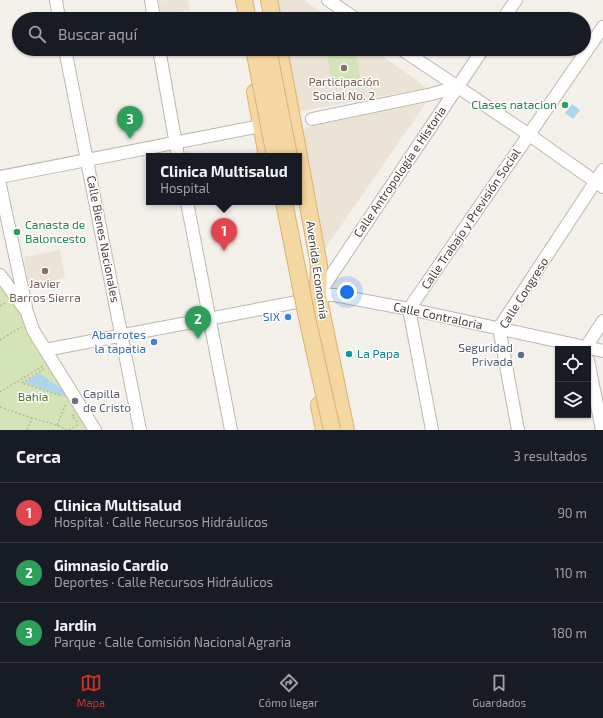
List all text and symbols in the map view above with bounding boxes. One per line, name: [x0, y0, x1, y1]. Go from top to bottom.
search box: [12, 12, 591, 56]
icon: search: [26, 23, 48, 45]
text: Buscar aquí: [58, 25, 137, 43]
marker: Participación Social No. 2: [339, 63, 349, 73]
place label: Participación Social No. 2: [308, 74, 380, 102]
place label: Clases natacion: [471, 97, 557, 111]
marker: Clases natacion: [560, 100, 570, 110]
street label: Calle Antropología e Historia: [350, 103, 448, 240]
pin: 3: [117, 106, 143, 139]
street label: Calle Trabajo y Previsión Social: [418, 145, 524, 292]
popup: [146, 153, 302, 205]
text: Clinica Multisalud: [160, 162, 288, 180]
street label: Calle Bienes Nacionales: [85, 174, 123, 304]
text: Hospital: [160, 180, 210, 196]
place label: Canasta de Baloncesto: [25, 217, 86, 245]
pin: 1: [211, 218, 237, 251]
street label: Avenida Economía: [304, 220, 332, 320]
marker: Canasta de Baloncesto: [12, 227, 22, 237]
street label: Calle Congreso: [496, 254, 551, 331]
marker: Javier Barros Sierra: [40, 266, 50, 276]
place label: Javier Barros Sierra: [9, 276, 81, 304]
your location: [337, 282, 357, 302]
street label: Calle Contraloria: [392, 299, 484, 331]
pin: 2: [185, 306, 211, 339]
place label: SIX: [263, 309, 281, 323]
marker: SIX: [283, 312, 293, 322]
place label: Abarrotes la tapatia: [92, 327, 146, 355]
marker: Abarrotes la tapatia: [149, 337, 159, 347]
place label: Seguridad Privada: [458, 340, 513, 368]
place label: La Papa: [357, 346, 400, 360]
map controls: [555, 346, 591, 418]
button: locate: [555, 346, 591, 382]
marker: La Papa: [344, 349, 354, 359]
marker: Seguridad Privada: [516, 350, 526, 360]
button: layers: [555, 382, 591, 418]
place label: Capilla de Cristo: [83, 386, 131, 414]
park label: Bahia: [18, 389, 48, 403]
marker: Capilla de Cristo: [70, 396, 80, 406]
text: Cerca: [16, 446, 61, 466]
text: 3 resultados: [514, 448, 587, 464]
text: Clinica Multisalud: [54, 496, 181, 514]
text: 1: [26, 505, 32, 521]
text: 90 m: [557, 505, 587, 521]
text: Hospital · Calle Recursos Hidráulicos: [54, 514, 268, 530]
text: Gimnasio Cardio: [54, 556, 168, 574]
text: 2: [25, 565, 33, 581]
text: 110 m: [555, 565, 587, 581]
text: Deportes · Calle Recursos Hidráulicos: [54, 574, 273, 590]
text: Jardin: [54, 616, 97, 634]
text: 3: [25, 625, 33, 641]
text: 180 m: [552, 625, 587, 641]
text: Parque · Calle Comisión Nacional Agraria: [54, 634, 291, 650]
tab: Mapa: [77, 672, 105, 709]
tab: Cómo llegar: [259, 672, 318, 709]
tab: Guardados: [472, 672, 526, 709]

